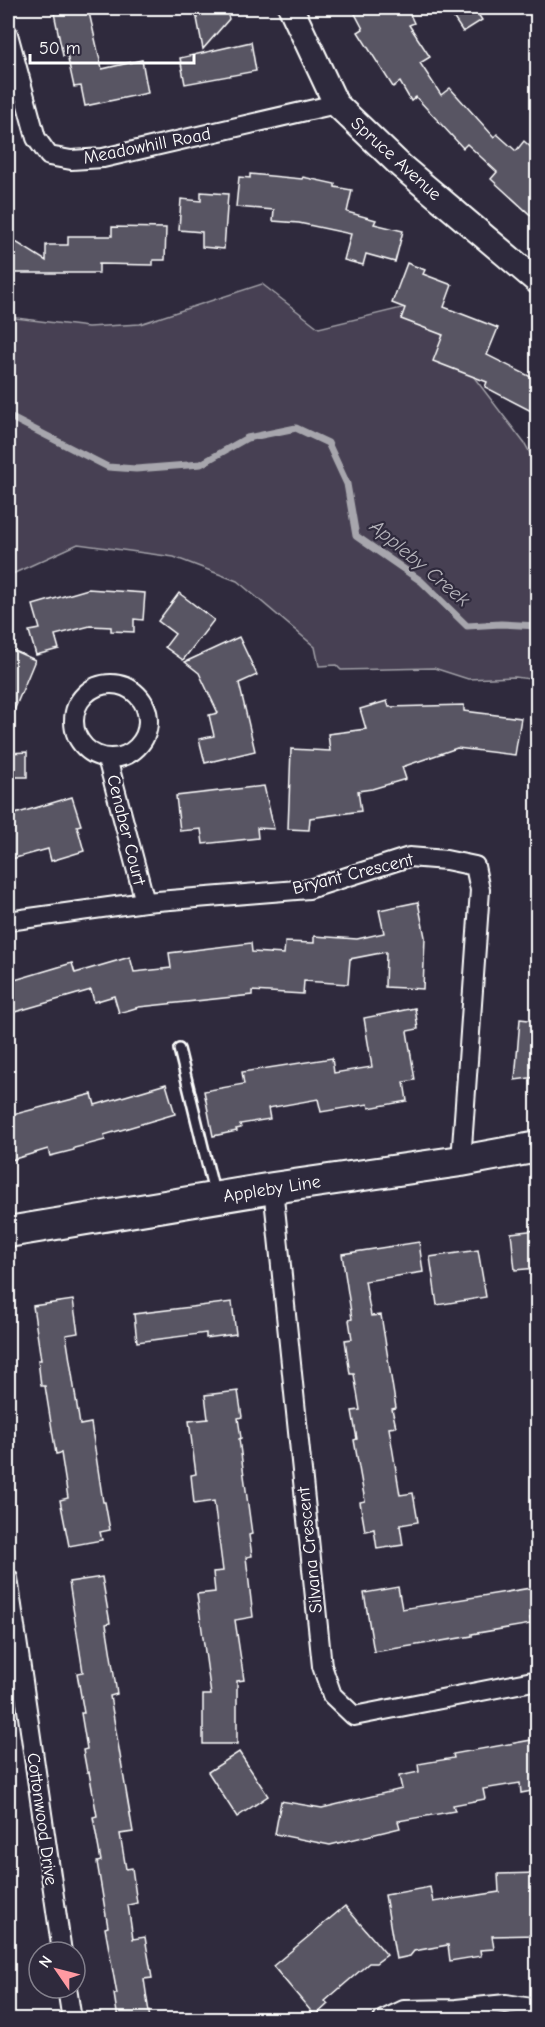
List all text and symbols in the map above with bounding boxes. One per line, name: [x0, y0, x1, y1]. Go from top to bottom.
scale bar: [30, 27, 194, 65]
text: 50 m: [39, 38, 81, 59]
street label: Spruce Avenue: [346, 113, 446, 205]
street label: Meadowhill Road: [81, 123, 213, 169]
water label: Appleby Creek: [365, 514, 475, 612]
street label: Cenaber Court: [102, 773, 150, 888]
street label: Bryant Crescent: [290, 849, 416, 899]
street label: Appleby Line: [222, 1171, 322, 1207]
street label: Silvana Crescent: [293, 1485, 327, 1614]
street label: Cottonwood Drive: [22, 1751, 62, 1887]
north arrow: [27, 1940, 87, 2000]
text: N: [35, 1953, 56, 1971]

